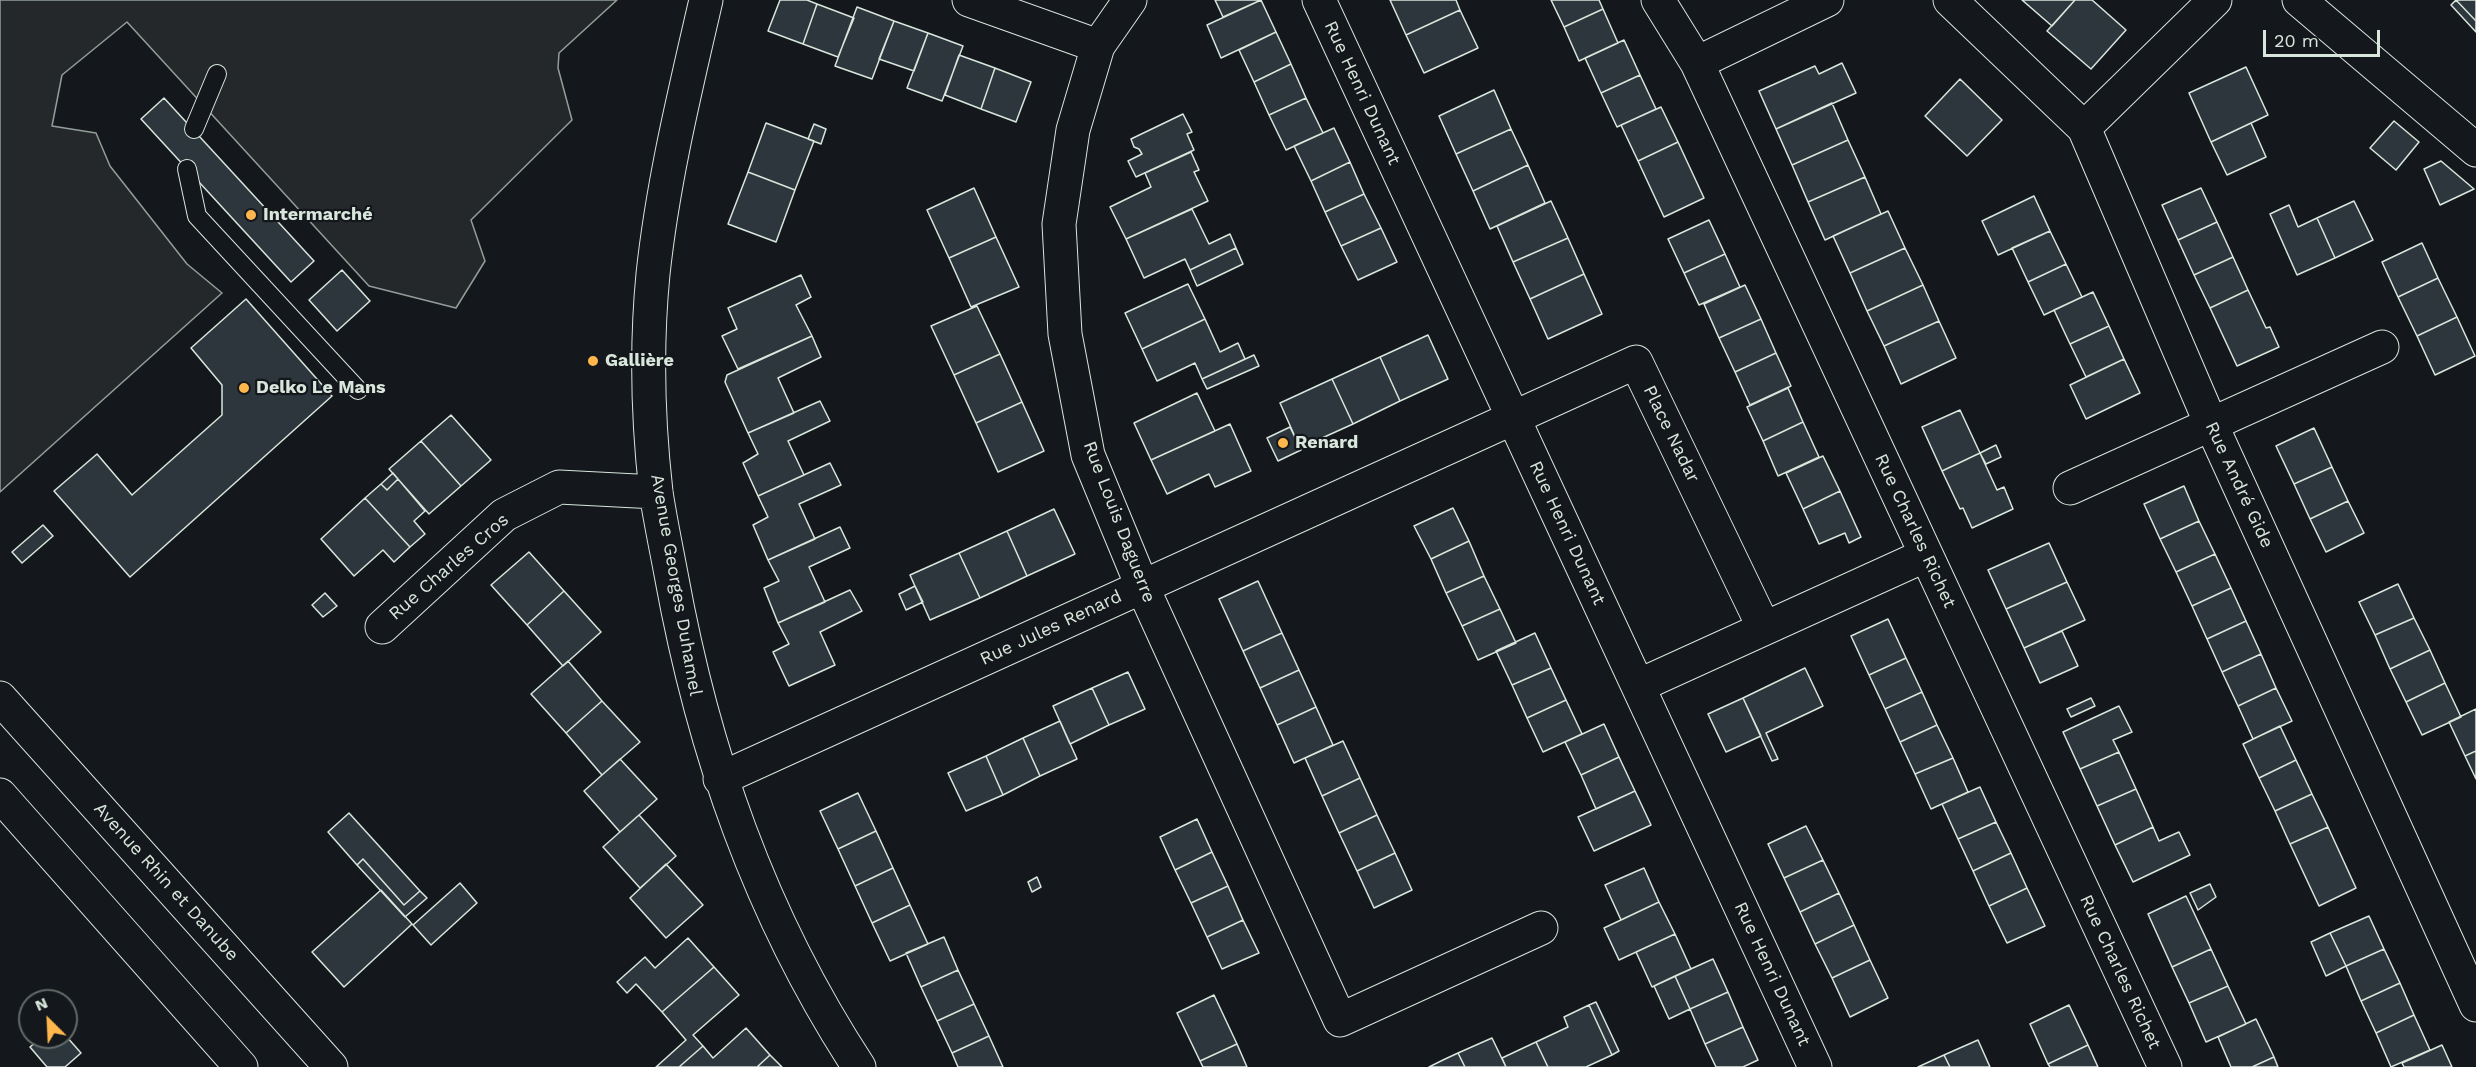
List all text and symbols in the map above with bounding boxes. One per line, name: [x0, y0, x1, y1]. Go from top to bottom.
street label: Rue Henri Dunant: [1319, 18, 1405, 168]
scale bar: [2266, 18, 2383, 56]
text: 20 m: [2274, 30, 2319, 51]
place label: Intermarché: [263, 204, 373, 226]
marker: Intermarché: [244, 208, 258, 222]
place label: Gallière: [605, 350, 674, 372]
marker: Gallière: [586, 354, 600, 368]
place label: Delko Le Mans: [256, 377, 386, 399]
marker: Delko Le Mans: [237, 381, 251, 395]
street label: Place Nadar: [1638, 382, 1704, 486]
street label: Rue André Gide: [2200, 418, 2278, 552]
place label: Renard: [1295, 432, 1358, 454]
marker: Renard: [1276, 436, 1290, 450]
street label: Rue Louis Daguerre: [1078, 438, 1160, 606]
street label: Rue Charles Richet: [1870, 451, 1960, 611]
street label: Rue Henri Dunant: [1524, 458, 1610, 608]
street label: Avenue Georges Duhamel: [646, 472, 706, 698]
street label: Rue Charles Cros: [385, 509, 513, 625]
street label: Rue Jules Renard: [977, 586, 1125, 670]
street label: Avenue Rhin et Danube: [89, 798, 243, 966]
street label: Rue Charles Richet: [2075, 892, 2165, 1052]
street label: Rue Henri Dunant: [1729, 899, 1815, 1049]
north arrow: [18, 989, 78, 1049]
text: N: [32, 993, 51, 1015]

